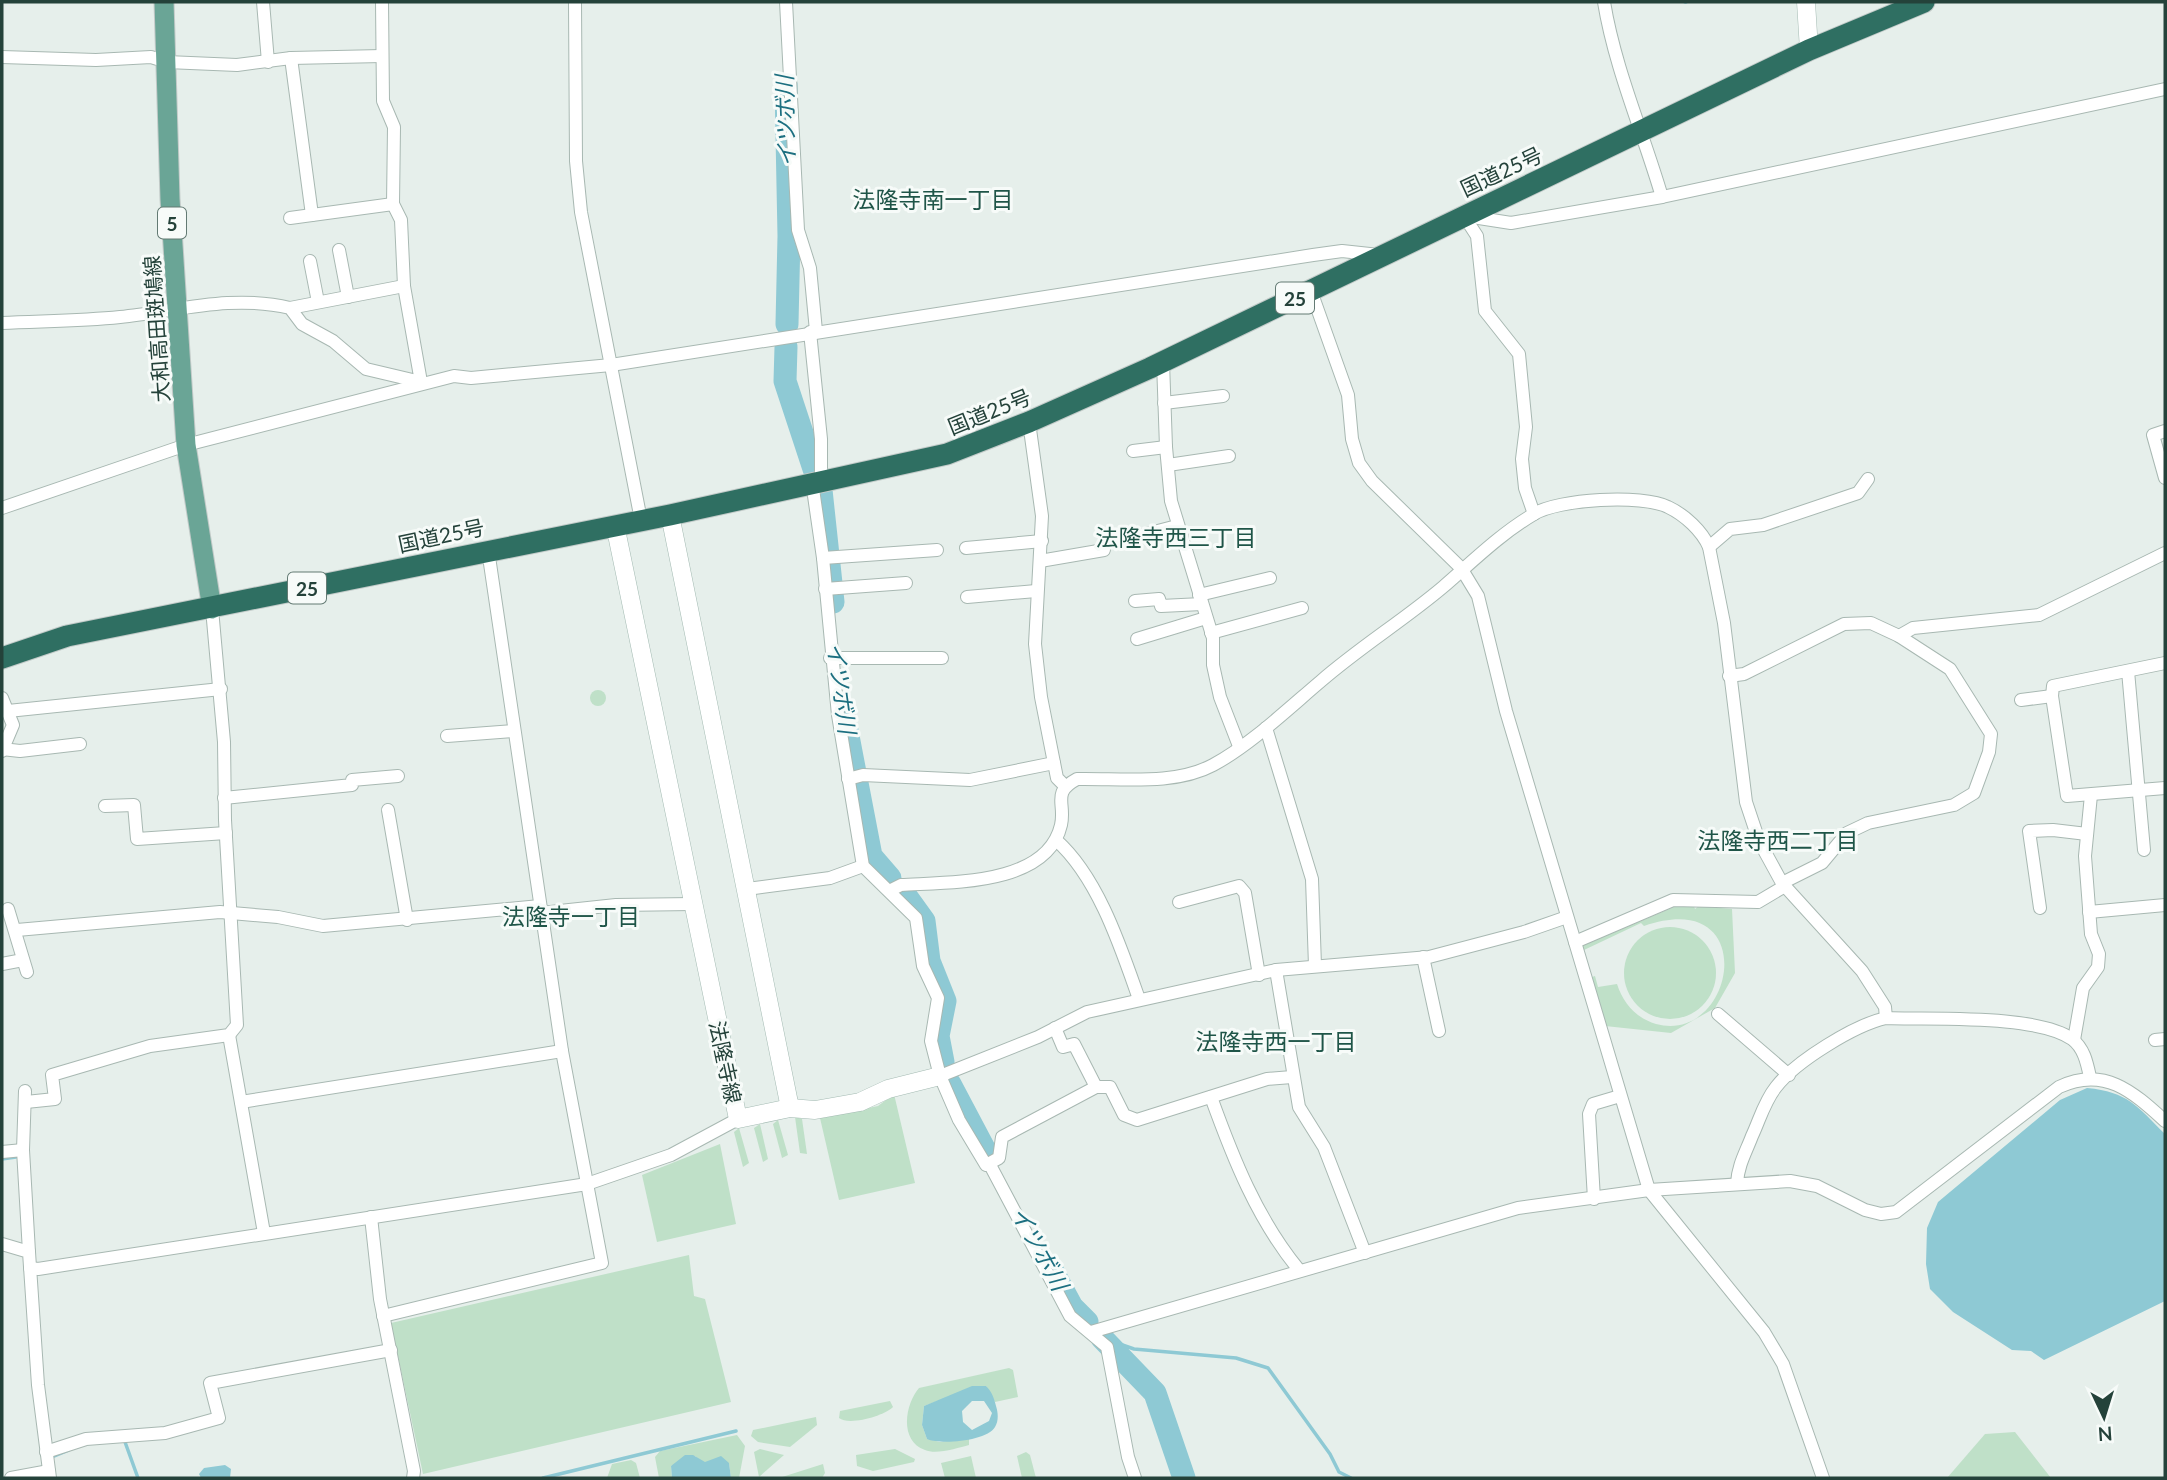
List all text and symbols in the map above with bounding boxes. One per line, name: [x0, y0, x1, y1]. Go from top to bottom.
water label: イツボ川: [769, 72, 801, 167]
street label: 国道25号: [1456, 141, 1546, 201]
district label: 法隆寺南一丁目: [853, 185, 1014, 213]
road number: 5: [158, 208, 186, 238]
street label: 大和高田斑鳩線: [138, 255, 174, 403]
road number: 25: [1276, 282, 1314, 314]
street label: 国道25号: [944, 383, 1034, 439]
street label: 国道25号: [396, 514, 486, 556]
district label: 法隆寺西三丁目: [1096, 523, 1257, 551]
road number: 25: [288, 572, 326, 604]
water label: イツボ川: [822, 640, 863, 738]
district label: 法隆寺西二丁目: [1698, 826, 1859, 854]
district label: 法隆寺一丁目: [502, 902, 640, 930]
street label: 法隆寺線: [705, 1018, 747, 1106]
district label: 法隆寺西一丁目: [1196, 1027, 1357, 1055]
water label: イツボ川: [1005, 1201, 1076, 1298]
north arrow: [2069, 1382, 2139, 1452]
text: N: [2097, 1422, 2113, 1446]

